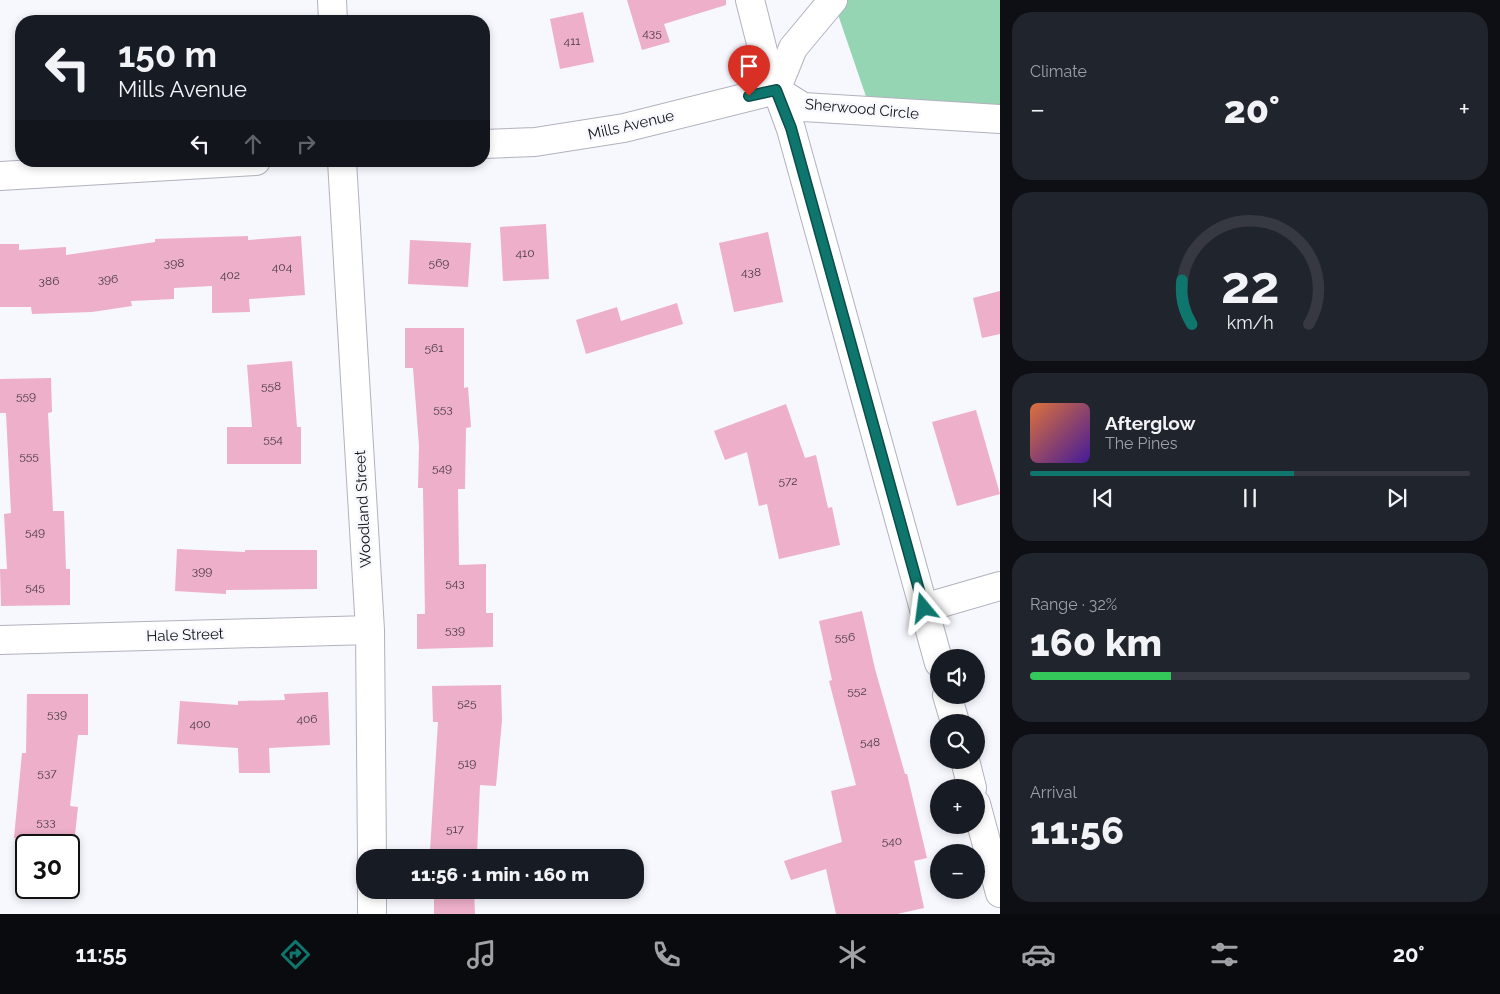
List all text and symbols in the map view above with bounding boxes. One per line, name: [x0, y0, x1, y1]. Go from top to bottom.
house number: 435: [642, 26, 662, 40]
text: 150 m: [118, 34, 217, 75]
house number: 411: [564, 34, 580, 48]
icon: left: [35, 35, 100, 100]
pin: [728, 45, 770, 96]
icon: arrive: [735, 52, 763, 80]
text: Climate: [1030, 62, 1087, 81]
text: Mills Avenue: [118, 76, 247, 102]
text: 20°: [1224, 87, 1280, 132]
text: −: [1030, 93, 1045, 126]
text: +: [1458, 93, 1470, 126]
street label: Sherwood Circle: [804, 95, 920, 123]
street label: Mills Avenue: [586, 106, 676, 144]
icon: left: [186, 130, 214, 158]
icon: ahead: [239, 130, 267, 158]
icon: right: [292, 130, 320, 158]
house number: 410: [515, 246, 535, 260]
text: 22: [1221, 254, 1279, 315]
house number: 398: [164, 256, 184, 270]
house number: 569: [429, 256, 449, 270]
house number: 404: [272, 260, 293, 274]
house number: 438: [741, 265, 761, 279]
house number: 402: [220, 268, 240, 282]
house number: 396: [98, 272, 118, 286]
house number: 386: [39, 274, 59, 288]
text: km/h: [1226, 312, 1274, 333]
house number: 561: [425, 341, 443, 355]
house number: 558: [261, 379, 281, 393]
house number: 559: [16, 389, 36, 403]
house number: 553: [433, 402, 453, 416]
text: Afterglow: [1105, 412, 1195, 434]
house number: 554: [263, 432, 283, 446]
text: The Pines: [1105, 434, 1177, 453]
house number: 555: [19, 449, 39, 463]
street label: Woodland Street: [351, 450, 375, 568]
house number: 549: [432, 461, 452, 475]
house number: 572: [778, 474, 798, 488]
icon: previous: [1089, 484, 1117, 512]
icon: pause: [1236, 484, 1264, 512]
icon: next: [1383, 484, 1411, 512]
house number: 549: [25, 525, 45, 539]
house number: 399: [192, 564, 212, 578]
house number: 543: [445, 576, 465, 590]
house number: 545: [25, 580, 45, 594]
position arrow: [897, 581, 949, 633]
text: Range · 32%: [1030, 595, 1117, 614]
text: 160 km: [1030, 620, 1162, 665]
house number: 539: [445, 623, 465, 637]
street label: Hale Street: [146, 625, 224, 645]
house number: 556: [835, 630, 855, 644]
map controls: [930, 649, 985, 899]
button: sound: [930, 649, 985, 704]
house number: 552: [847, 684, 867, 698]
house number: 525: [457, 696, 477, 710]
house number: 539: [47, 707, 67, 721]
house number: 406: [296, 712, 318, 726]
button: search: [930, 714, 985, 769]
house number: 400: [189, 717, 211, 731]
house number: 548: [860, 735, 880, 749]
house number: 519: [458, 756, 476, 770]
house number: 537: [37, 766, 57, 780]
button: +: [930, 779, 985, 834]
text: Arrival: [1030, 783, 1077, 802]
text: 11:56: [1030, 808, 1124, 853]
house number: 533: [36, 815, 56, 829]
house number: 517: [446, 822, 465, 836]
speed limit sign: 30: [15, 834, 80, 899]
house number: 540: [882, 834, 902, 848]
button: −: [930, 844, 985, 899]
text: 11:56 · 1 min · 160 m: [411, 863, 589, 885]
icon: directions: [278, 937, 313, 972]
icon: music: [464, 937, 499, 972]
icon: phone: [649, 937, 684, 972]
icon: climate: [835, 937, 870, 972]
icon: car: [1021, 937, 1056, 972]
icon: filters: [1207, 937, 1242, 972]
text: 11:55: [75, 941, 127, 967]
text: 20°: [1393, 941, 1425, 967]

